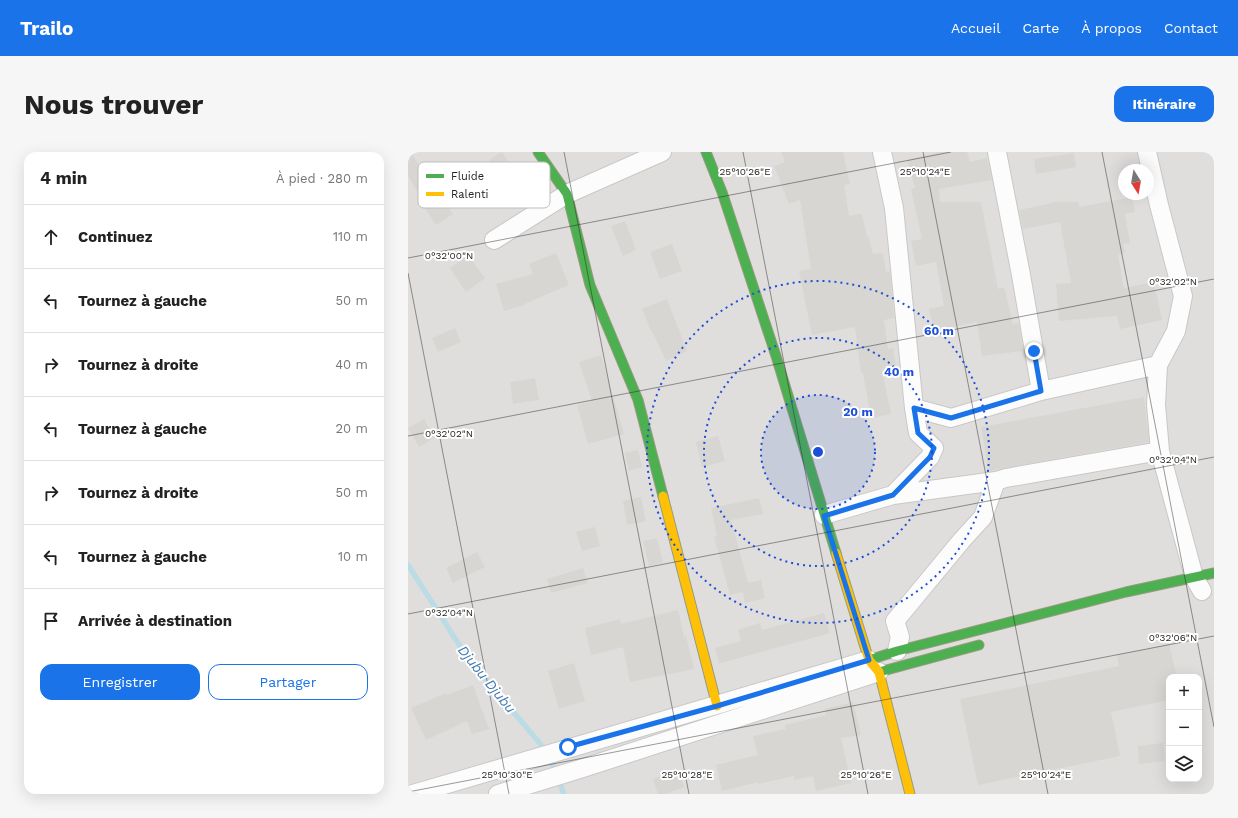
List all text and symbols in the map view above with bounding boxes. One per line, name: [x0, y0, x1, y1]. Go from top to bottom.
text: Trailo: [20, 17, 73, 40]
text: Accueil: [951, 20, 1000, 36]
text: Carte: [1022, 20, 1059, 36]
text: À propos: [1081, 20, 1142, 36]
text: Contact: [1164, 20, 1218, 36]
button: Itinéraire: [1114, 86, 1214, 122]
text: Nous trouver: [24, 88, 203, 121]
legend: [418, 162, 550, 208]
north arrow: [1118, 164, 1154, 200]
text: 25°10'26"E: [719, 166, 771, 177]
text: 25°10'24"E: [900, 166, 950, 177]
text: 4 min: [40, 168, 87, 188]
text: Fluide: [451, 170, 484, 183]
text: À pied · 280 m: [276, 171, 368, 186]
text: Ralenti: [451, 188, 489, 201]
icon: ahead: [40, 226, 62, 248]
text: Continuez: [78, 228, 152, 246]
text: 110 m: [333, 229, 368, 244]
text: 0°32'00"N: [425, 250, 473, 261]
text: 0°32'02"N: [1149, 276, 1197, 287]
icon: left: [40, 290, 62, 312]
text: Tournez à gauche: [78, 292, 207, 310]
text: 50 m: [336, 293, 368, 308]
text: 60 m: [924, 324, 954, 338]
route end: [1025, 342, 1043, 360]
icon: right: [40, 354, 62, 376]
text: Tournez à droite: [78, 356, 198, 374]
text: 40 m: [335, 357, 368, 372]
text: 40 m: [884, 365, 914, 379]
text: 20 m: [843, 405, 873, 419]
icon: left: [40, 418, 62, 440]
text: Tournez à gauche: [78, 420, 207, 438]
text: 20 m: [336, 421, 368, 436]
text: 0°32'02"N: [425, 428, 473, 439]
centre of rings: [811, 445, 825, 459]
text: 0°32'04"N: [1149, 454, 1197, 465]
icon: right: [40, 482, 62, 504]
text: Tournez à droite: [78, 484, 198, 502]
text: 50 m: [336, 485, 368, 500]
icon: left: [40, 546, 62, 568]
text: Tournez à gauche: [78, 548, 207, 566]
text: 10 m: [338, 549, 368, 564]
text: 0°32'04"N: [425, 607, 473, 618]
icon: arrive: [40, 610, 62, 632]
text: Arrivée à destination: [78, 612, 232, 630]
text: 0°32'06"N: [1149, 632, 1197, 643]
water label: Djubu Djubu: [455, 642, 519, 716]
button: Enregistrer: [40, 664, 200, 700]
button: Partager: [208, 664, 368, 700]
map controls: [1166, 674, 1202, 782]
button: +: [1166, 674, 1202, 710]
button: −: [1166, 710, 1202, 746]
route start: [559, 738, 577, 756]
button: layers: [1166, 746, 1202, 782]
text: 25°10'30"E: [481, 769, 533, 780]
text: 25°10'28"E: [661, 769, 713, 780]
text: 25°10'26"E: [840, 769, 892, 780]
text: 25°10'24"E: [1021, 769, 1071, 780]

